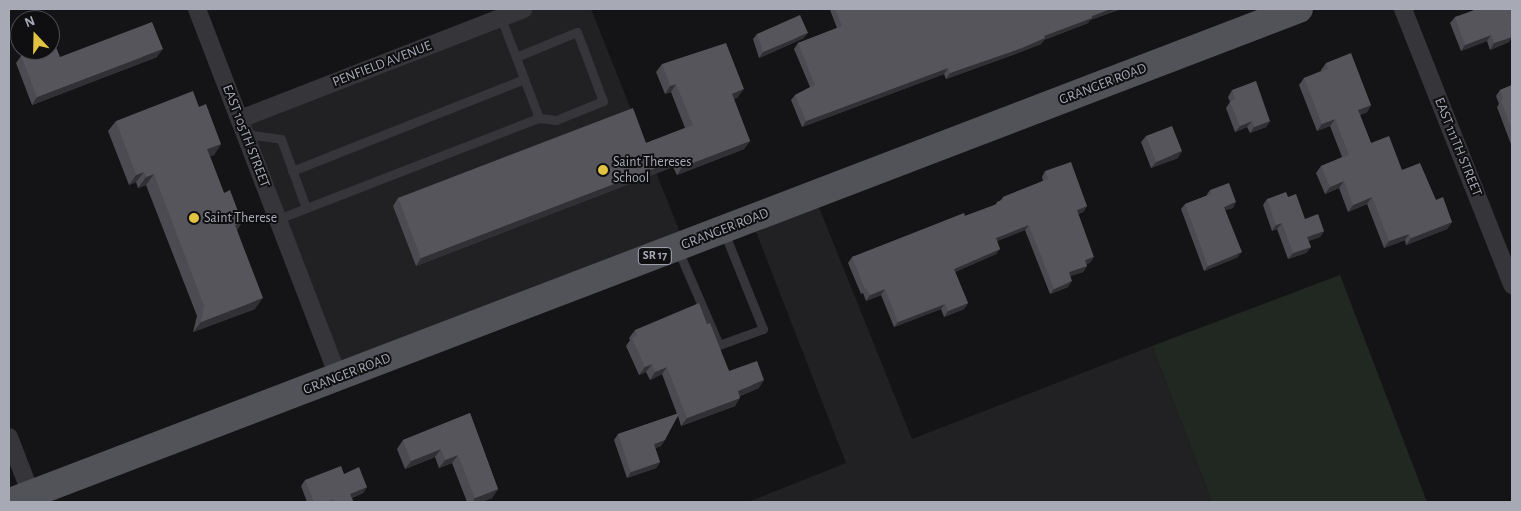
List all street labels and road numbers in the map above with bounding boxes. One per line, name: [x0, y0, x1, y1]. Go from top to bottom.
street label: PENFIELD AVENUE: [330, 37, 434, 91]
street label: GRANGER ROAD: [1057, 60, 1149, 108]
street label: EAST 105TH STREET: [219, 82, 273, 190]
street label: EAST 111TH STREET: [1431, 95, 1485, 199]
street label: GRANGER ROAD: [679, 205, 771, 253]
road number: SR 17: [638, 247, 672, 266]
street label: GRANGER ROAD: [301, 350, 393, 398]

